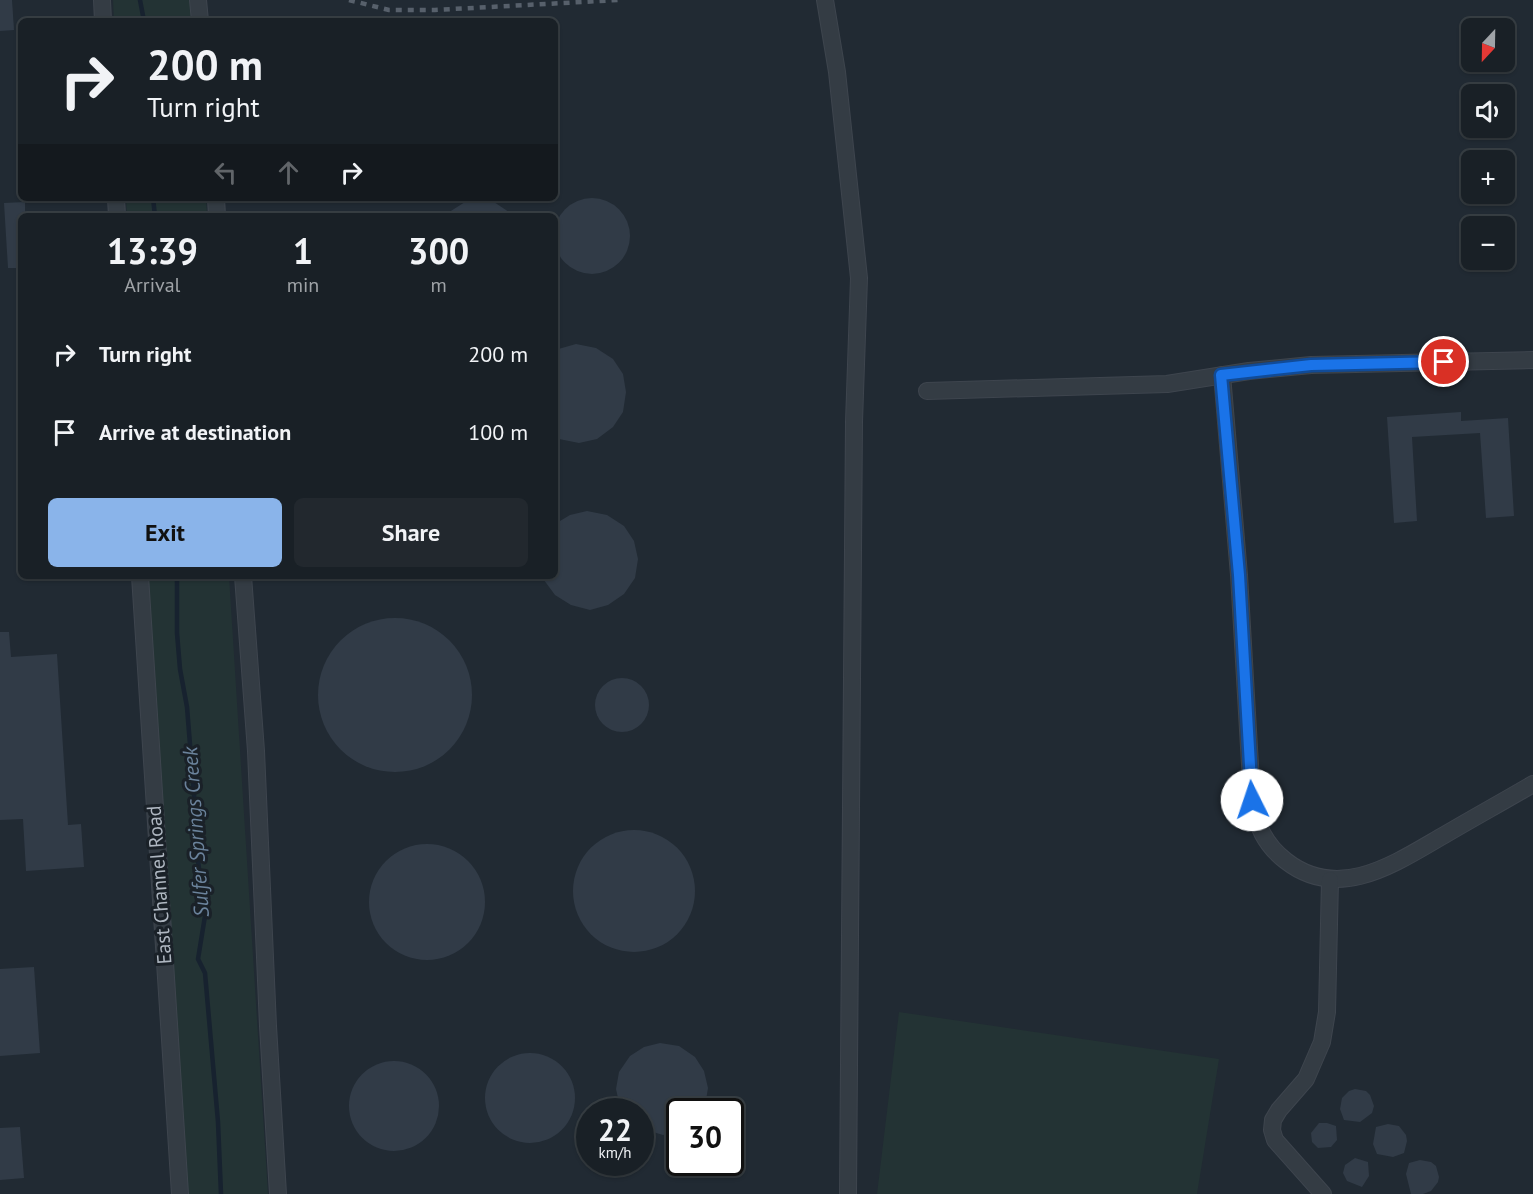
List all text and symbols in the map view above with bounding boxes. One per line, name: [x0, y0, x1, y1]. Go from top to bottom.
north arrow: [1461, 18, 1515, 72]
map controls: [1461, 18, 1515, 270]
text: 200 m: [147, 37, 263, 92]
icon: right: [48, 42, 126, 120]
button: sound: [1461, 84, 1515, 138]
text: Turn right: [147, 90, 260, 124]
button: +: [1461, 150, 1515, 204]
icon: left: [209, 156, 242, 189]
icon: ahead: [272, 156, 305, 189]
icon: right: [335, 156, 368, 189]
button: −: [1461, 216, 1515, 270]
text: 13:39: [107, 227, 198, 274]
text: 1: [293, 227, 313, 274]
text: 300: [408, 227, 469, 274]
text: Arrival: [124, 272, 180, 298]
text: min: [287, 272, 319, 298]
text: m: [431, 272, 447, 298]
pin: [1418, 336, 1469, 387]
icon: right: [48, 338, 81, 371]
text: Turn right: [99, 340, 191, 368]
text: 200 m: [468, 340, 528, 368]
icon: arrive: [1427, 345, 1460, 378]
icon: arrive: [48, 416, 81, 449]
text: Arrive at destination: [99, 418, 291, 446]
text: 100 m: [468, 418, 528, 446]
button: Exit: [48, 498, 282, 567]
button: Share: [294, 498, 528, 567]
water label: Sulfer Springs Creek: [176, 744, 215, 918]
position arrow: [1220, 768, 1284, 832]
street label: East Channel Road: [140, 805, 178, 965]
speed limit sign: 30: [666, 1098, 744, 1176]
text: 22: [598, 1110, 632, 1149]
text: km/h: [599, 1143, 631, 1162]

